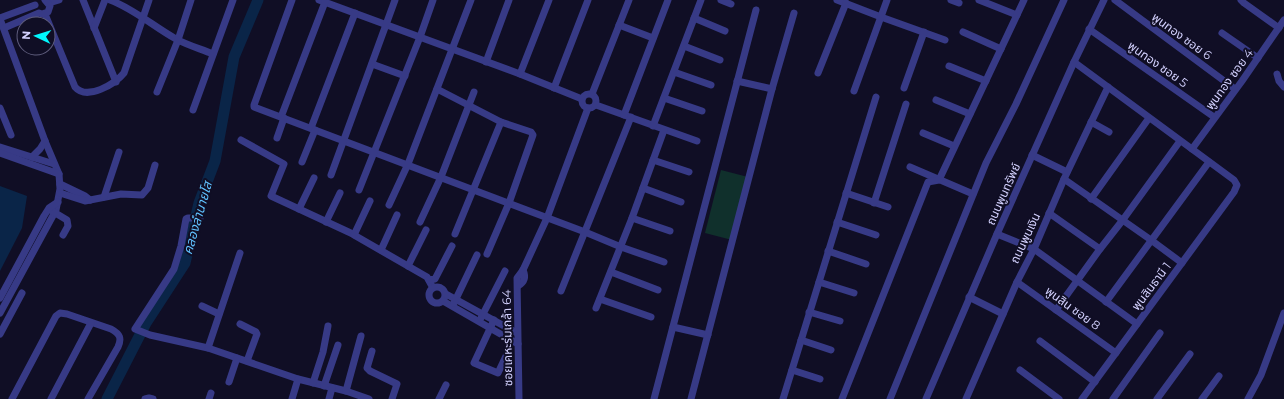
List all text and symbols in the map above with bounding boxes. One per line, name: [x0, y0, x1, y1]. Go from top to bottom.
street label: พูนทอง ซอย 6: [1149, 9, 1215, 63]
north arrow: [16, 16, 56, 56]
text: N: [19, 30, 33, 40]
street label: พูนทอง ซอย 5: [1125, 38, 1191, 90]
street label: พูนทอง ซอย 4: [1202, 46, 1256, 112]
street label: ถนนพูนทรัพย์: [983, 161, 1023, 227]
water label: คลองลำนายโส: [179, 178, 215, 256]
street label: ถนนพูนเงิน: [1007, 210, 1043, 266]
street label: พูนสินธานี 1: [1128, 259, 1174, 313]
street label: พูนสิน ซอย 8: [1042, 283, 1104, 333]
street label: ซอยเคหะร่มเกล้า 64: [499, 289, 515, 386]

